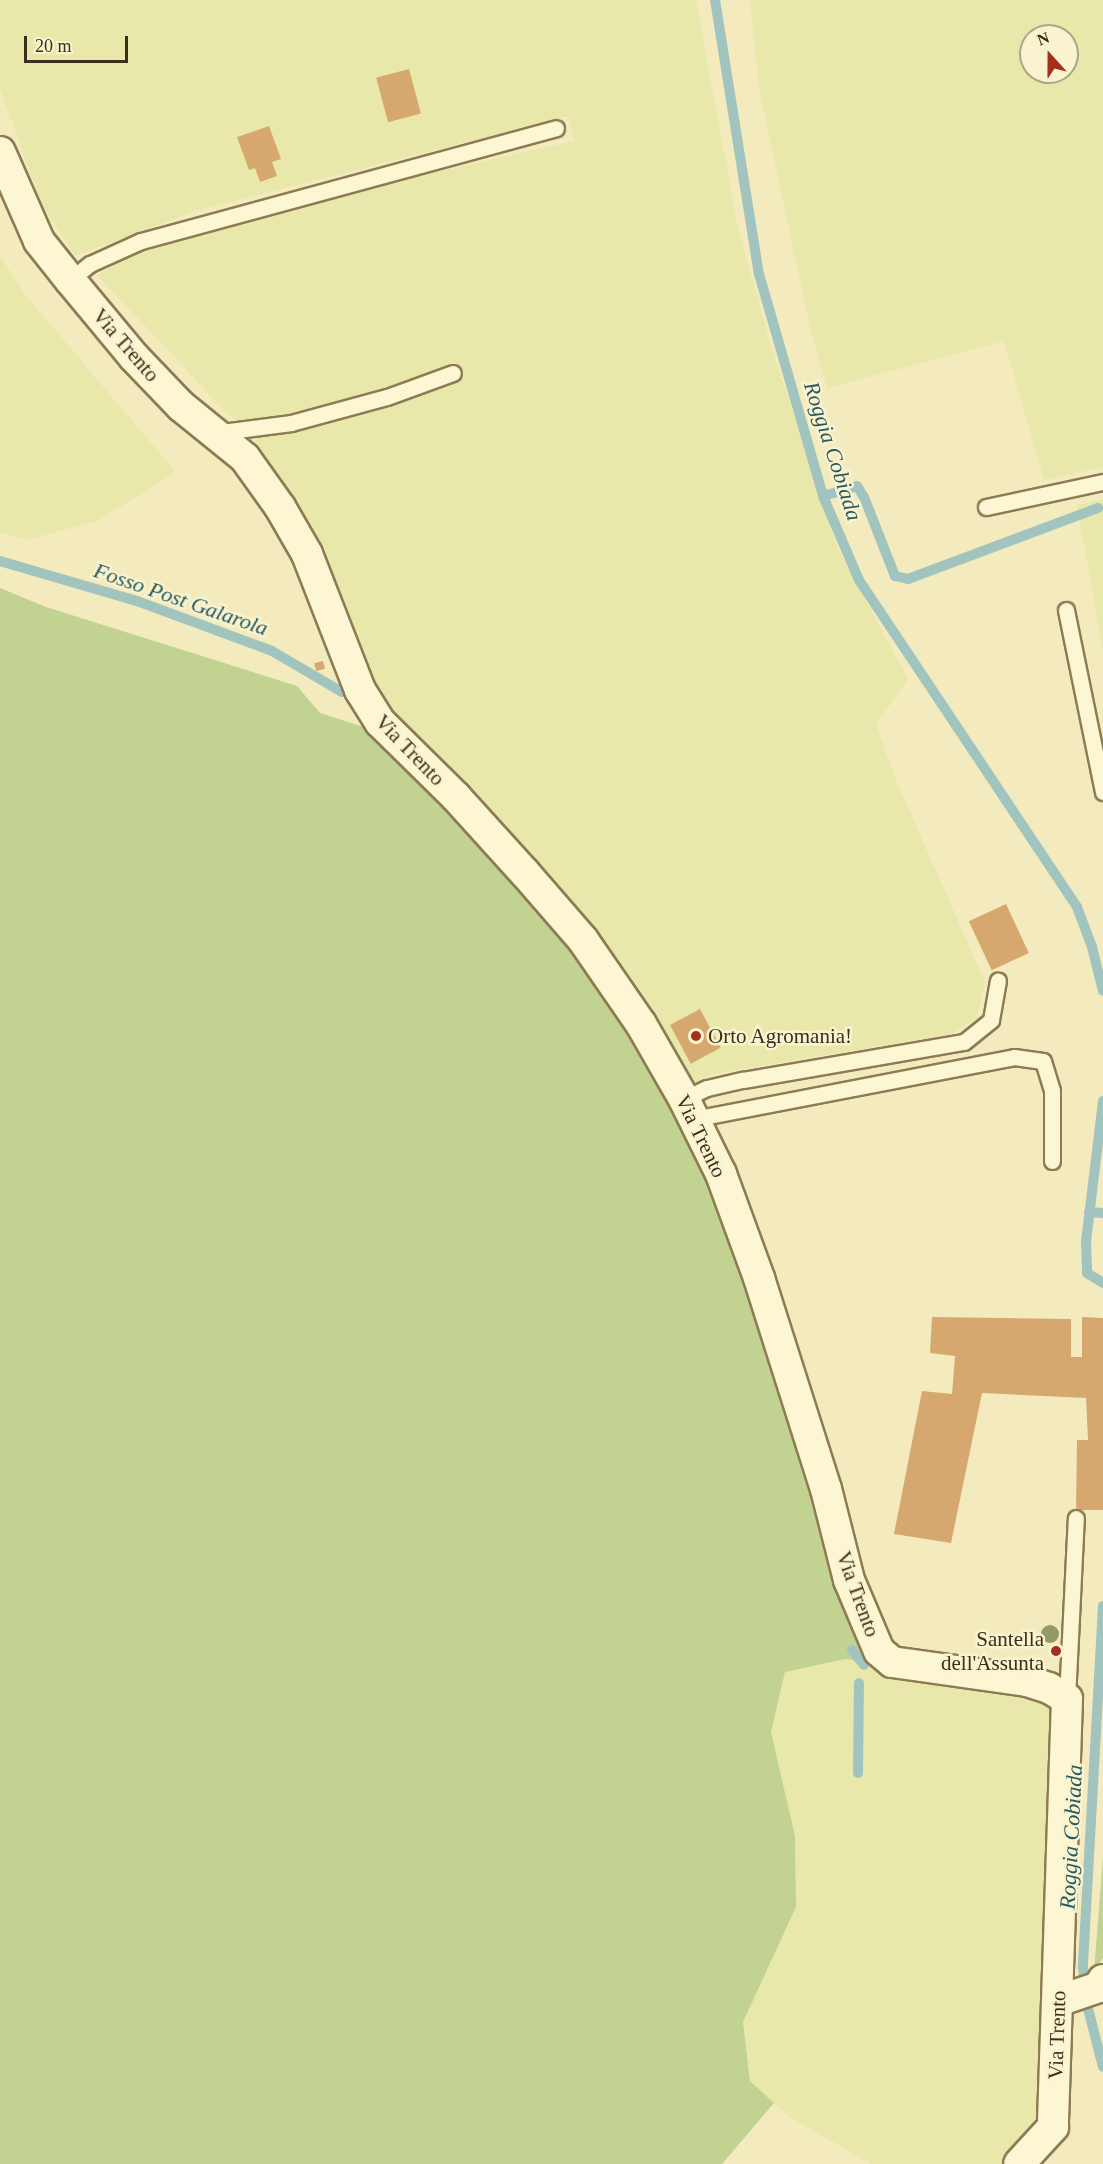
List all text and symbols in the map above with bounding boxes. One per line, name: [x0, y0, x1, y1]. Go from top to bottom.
scale bar: [27, 24, 130, 62]
north arrow: [1019, 24, 1079, 84]
text: N: [1035, 29, 1052, 49]
text: 20 m: [35, 36, 72, 56]
street label: Via Trento: [87, 303, 165, 387]
water label: Roggia Cobiada: [798, 378, 868, 524]
water label: Fosso Post Galarola: [90, 557, 272, 641]
street label: Via Trento: [370, 709, 450, 791]
place label: Orto Agromania!: [708, 1023, 853, 1049]
marker: Orto Agromania!: [689, 1029, 703, 1043]
street label: Via Trento: [670, 1090, 732, 1182]
street label: Via Trento: [831, 1548, 885, 1640]
place label: Santella dell'Assunta: [941, 1626, 1044, 1676]
marker: Santella dell'Assunta: [1049, 1644, 1063, 1658]
water label: Roggia Cobiada: [1054, 1764, 1088, 1910]
street label: Via Trento: [1043, 1990, 1071, 2080]

